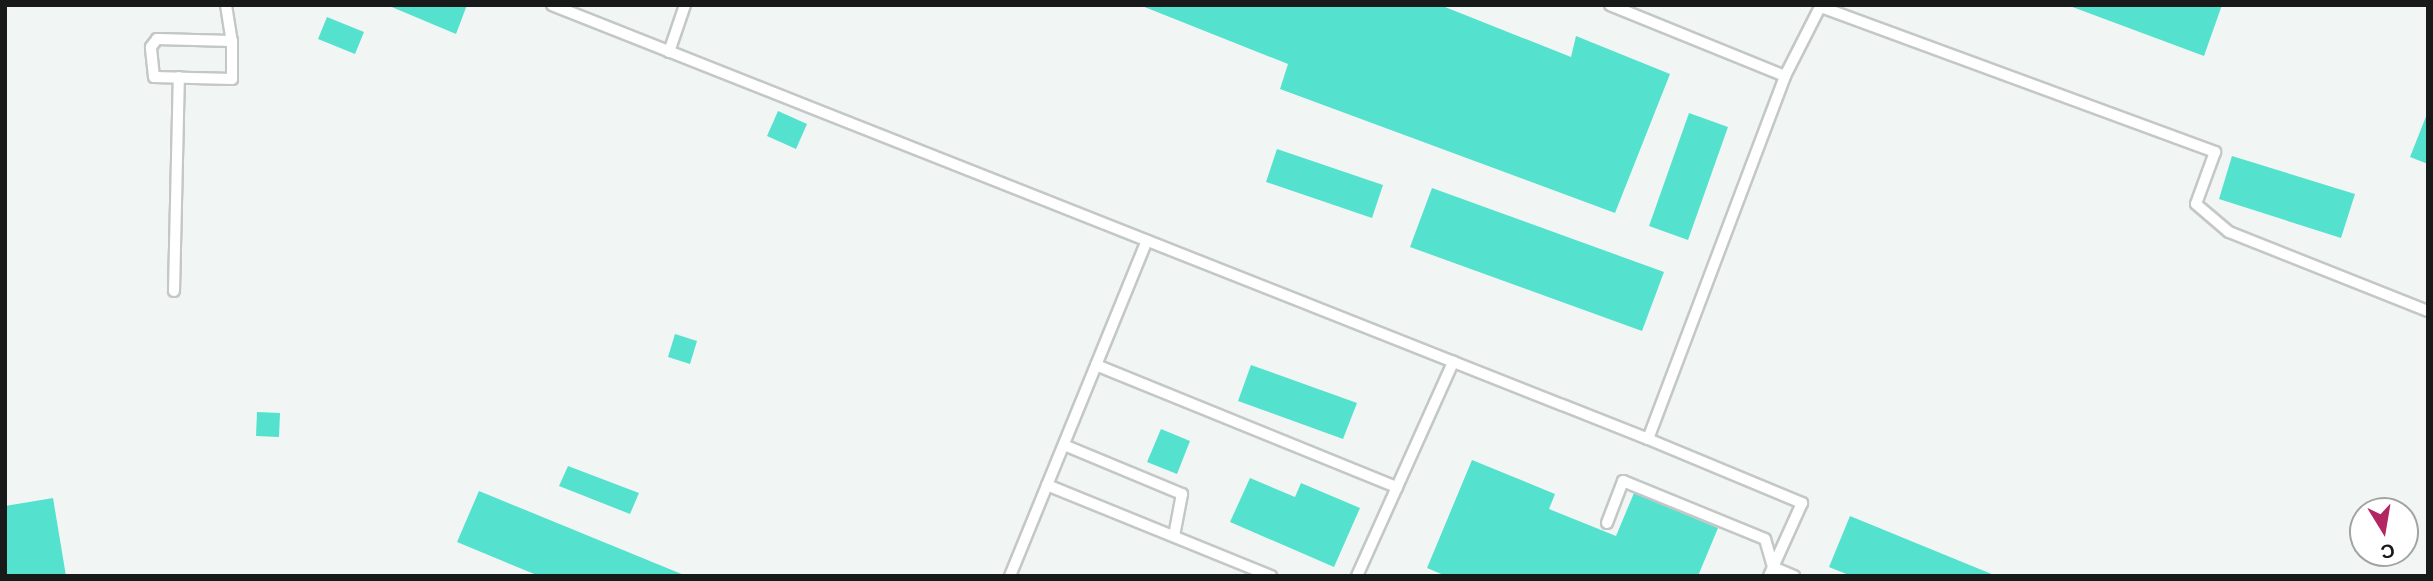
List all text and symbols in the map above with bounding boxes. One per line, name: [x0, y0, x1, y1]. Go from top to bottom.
north arrow: [2349, 497, 2419, 567]
text: С: [2379, 539, 2397, 564]

